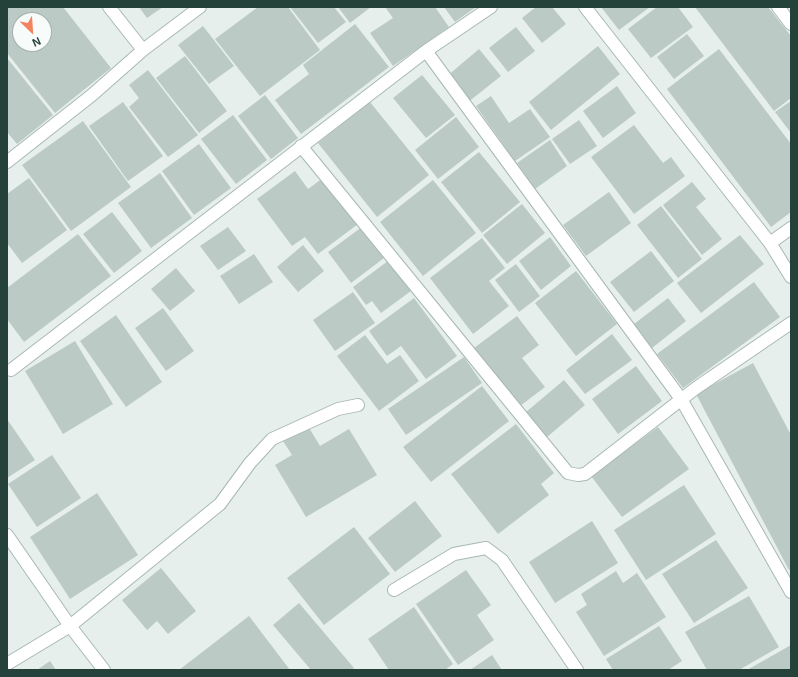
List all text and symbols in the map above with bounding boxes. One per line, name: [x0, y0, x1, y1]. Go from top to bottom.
north arrow: [12, 12, 52, 52]
text: N: [31, 35, 43, 49]

